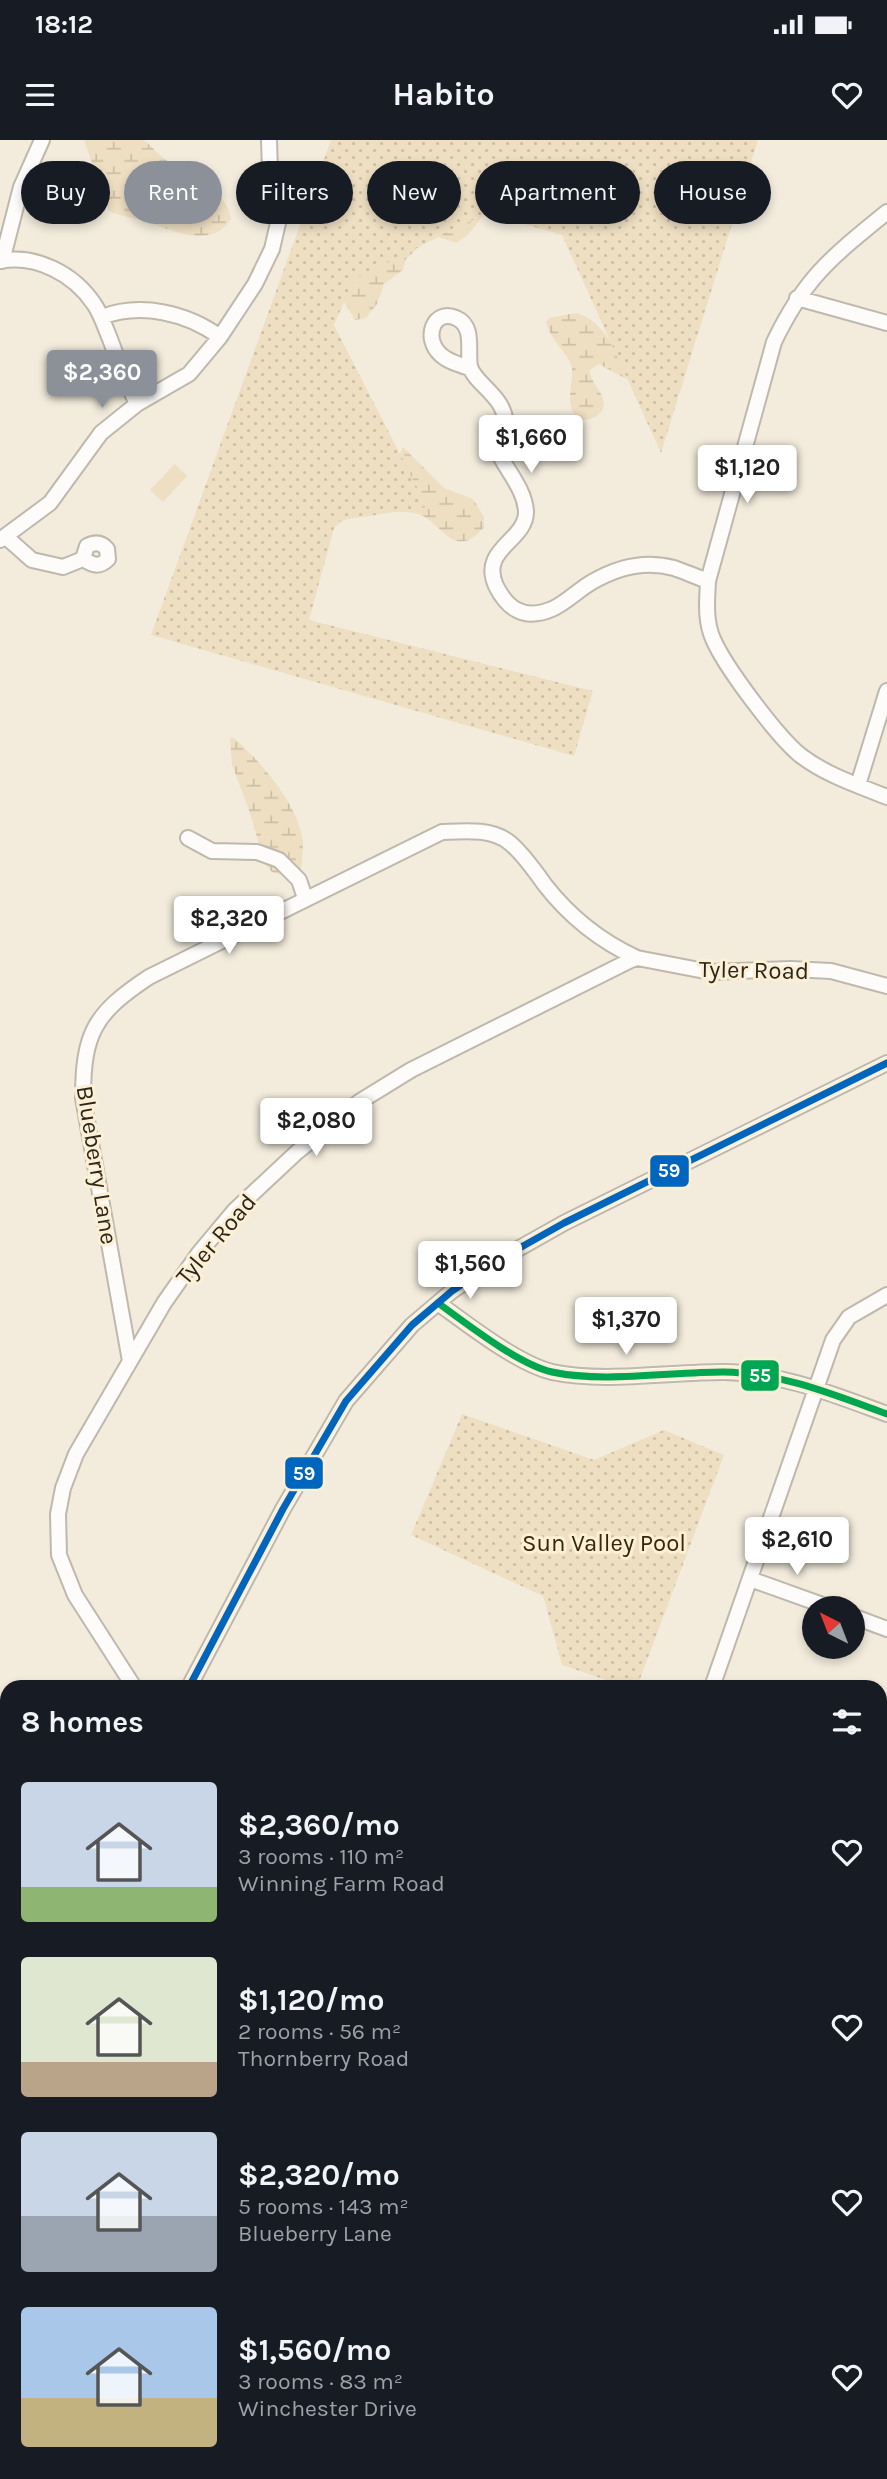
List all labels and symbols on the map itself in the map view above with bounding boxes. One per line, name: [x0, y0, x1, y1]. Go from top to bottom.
pin: $2,360: [45, 350, 159, 410]
pin: $1,660: [474, 416, 588, 475]
pin: $1,120: [690, 446, 804, 505]
pin: $2,320: [172, 896, 286, 956]
street label: Tyler Road: [699, 955, 809, 985]
street label: Blueberry Lane: [71, 1084, 123, 1246]
pin: $2,080: [259, 1098, 373, 1158]
line badge: 59: [649, 1154, 690, 1188]
text: 59: [658, 1160, 680, 1182]
street label: Tyler Road: [170, 1188, 262, 1290]
pin: $1,560: [413, 1242, 527, 1301]
pin: $1,370: [569, 1298, 683, 1357]
line badge: 55: [740, 1359, 780, 1392]
text: 55: [749, 1365, 771, 1387]
line badge: 59: [284, 1456, 324, 1490]
text: 59: [293, 1463, 315, 1485]
pin: $2,610: [740, 1518, 854, 1577]
park label: Sun Valley Pool: [522, 1529, 686, 1557]
north arrow: [802, 1596, 864, 1659]

